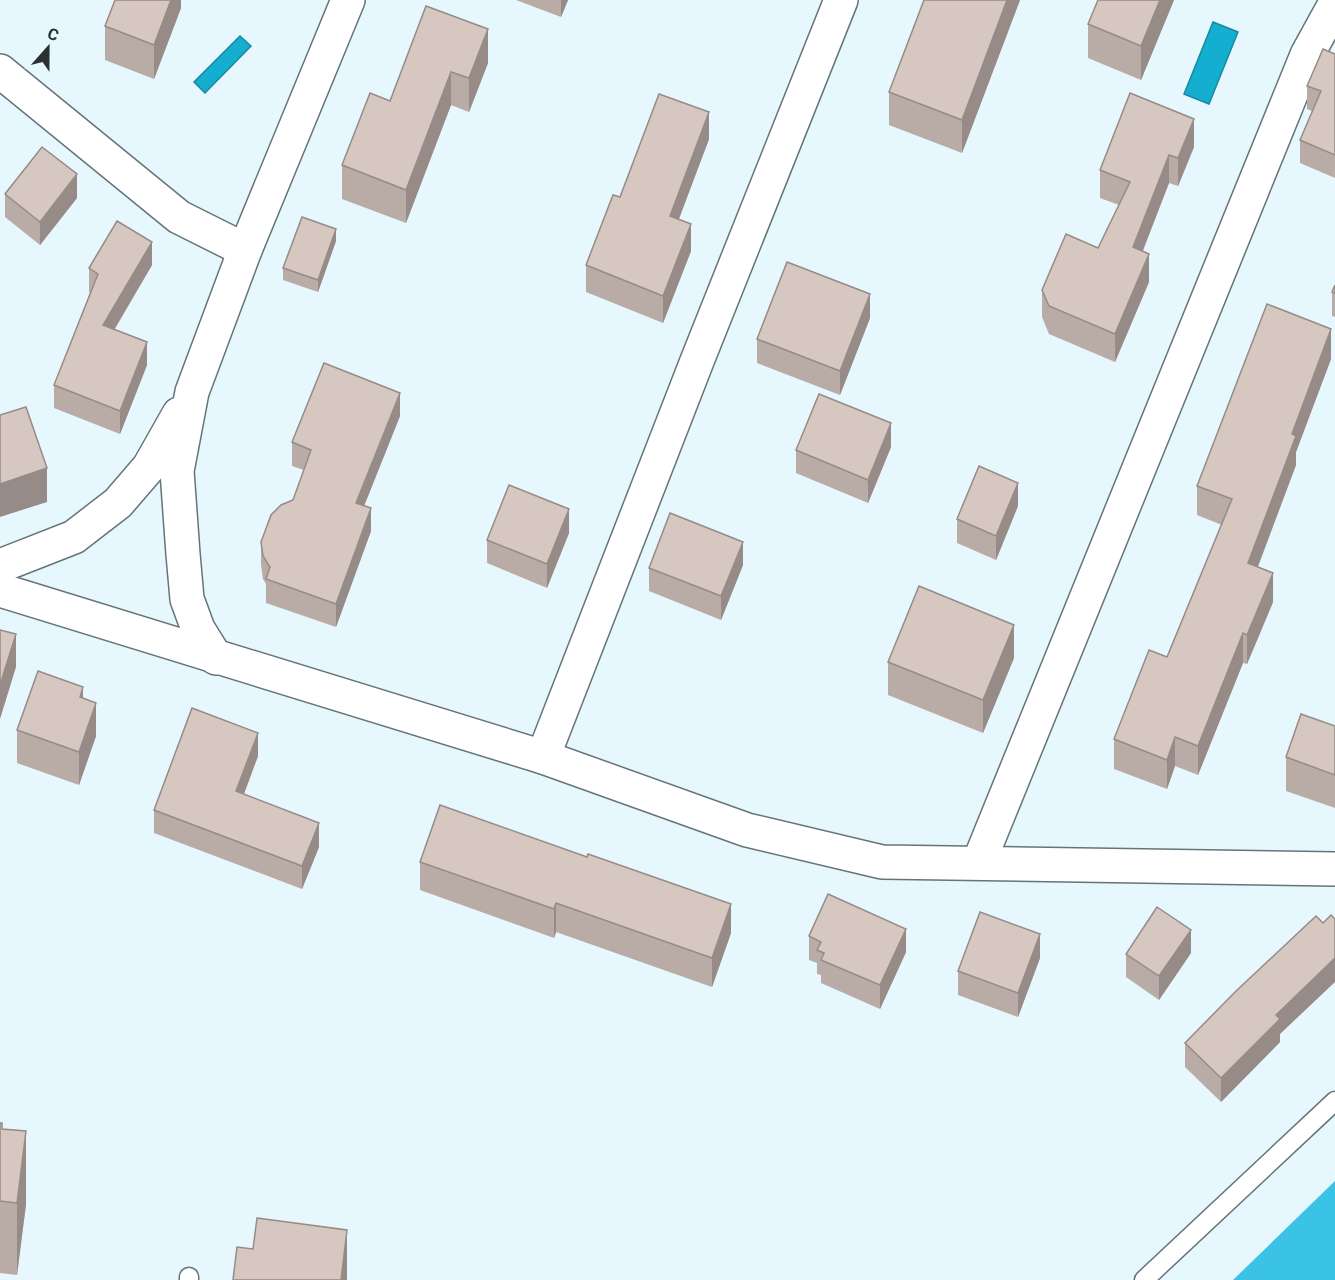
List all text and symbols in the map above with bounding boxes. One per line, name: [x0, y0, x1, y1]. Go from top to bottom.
north arrow: [18, 18, 78, 78]
text: С: [45, 24, 61, 45]

